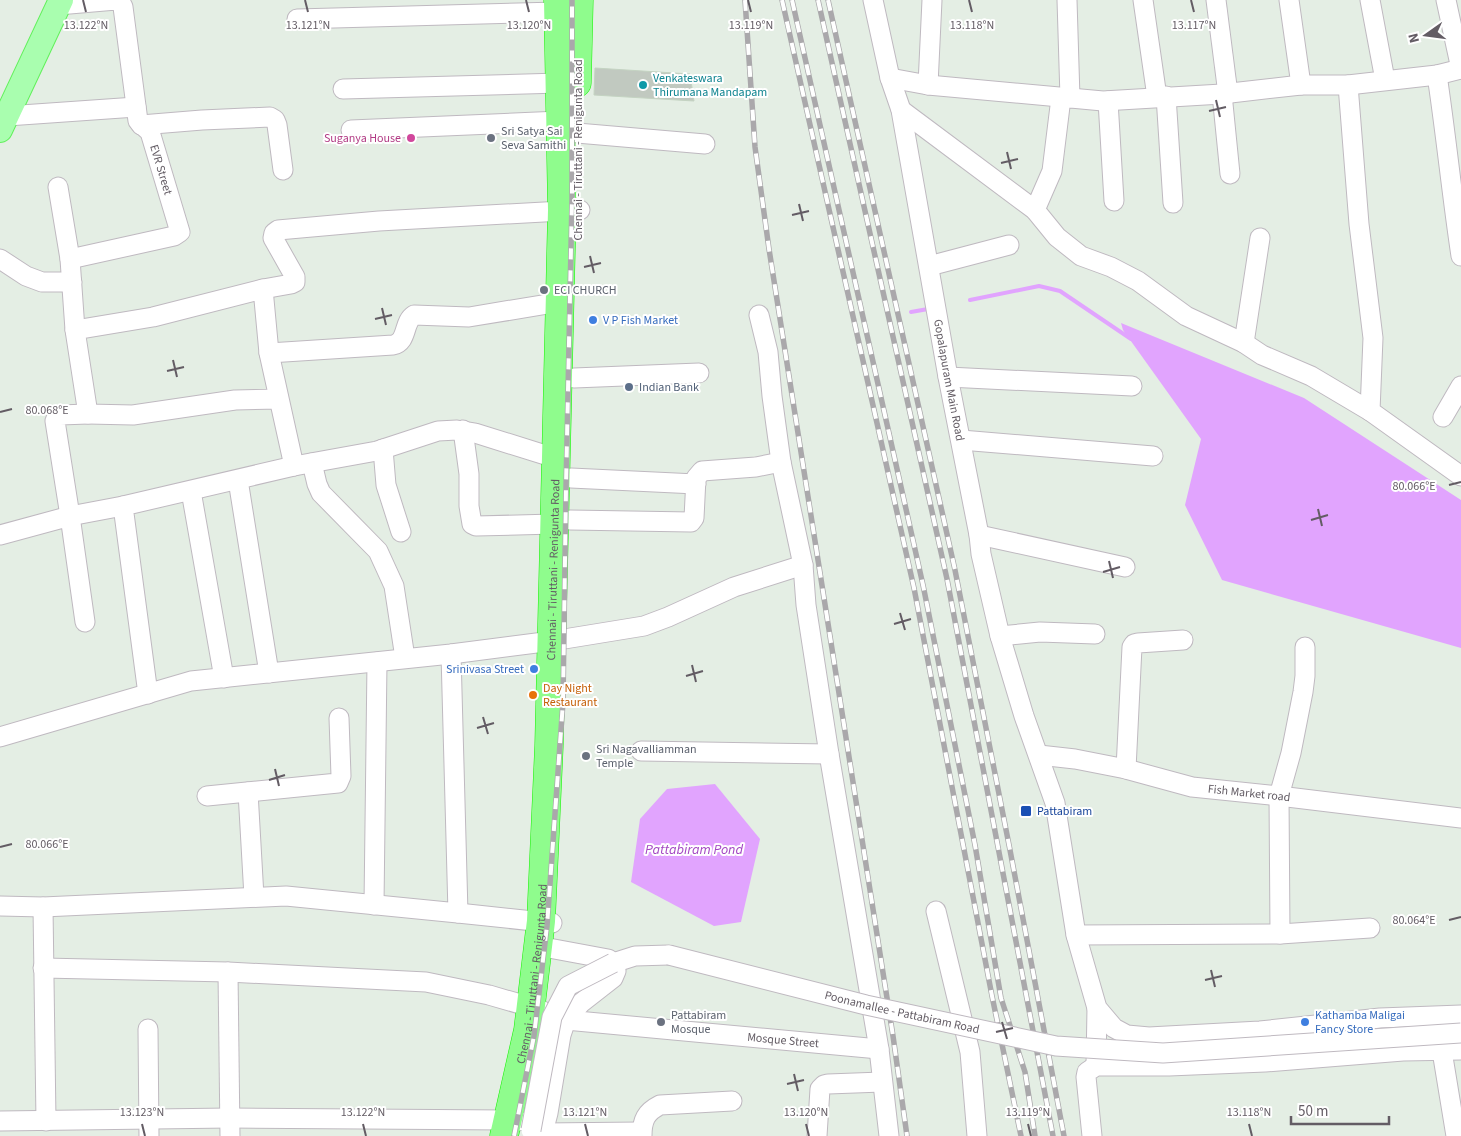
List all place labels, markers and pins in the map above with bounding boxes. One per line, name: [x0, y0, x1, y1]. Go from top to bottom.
place label: Venkateswara Thirumana Mandapam: [653, 70, 767, 101]
marker: Venkateswara Thirumana Mandapam: [637, 79, 649, 91]
place label: Sri Satya Sai Seva Samithi: [501, 123, 566, 154]
place label: Suganya House: [324, 130, 401, 147]
marker: Suganya House: [405, 132, 417, 144]
marker: Sri Satya Sai Seva Samithi: [485, 132, 497, 144]
place label: ECI CHURCH: [554, 282, 617, 299]
marker: ECI CHURCH: [538, 284, 550, 296]
place label: V P Fish Market: [603, 312, 678, 329]
marker: V P Fish Market: [587, 314, 599, 326]
place label: Indian Bank: [639, 379, 699, 396]
marker: Indian Bank: [623, 381, 635, 393]
place label: Srinivasa Street: [446, 661, 524, 678]
marker: Srinivasa Street: [528, 663, 540, 675]
place label: Day Night Restaurant: [543, 680, 597, 711]
marker: Day Night Restaurant: [527, 689, 539, 701]
place label: Sri Nagavalliamman Temple: [596, 741, 697, 772]
marker: Sri Nagavalliamman Temple: [580, 750, 592, 762]
place label: Pattabiram: [1037, 803, 1092, 820]
marker: Pattabiram: [1019, 804, 1033, 818]
place label: Pattabiram Mosque: [671, 1007, 726, 1038]
place label: Kathamba Maligai Fancy Store: [1315, 1007, 1405, 1038]
marker: Pattabiram Mosque: [655, 1016, 667, 1028]
marker: Kathamba Maligai Fancy Store: [1299, 1016, 1311, 1028]

